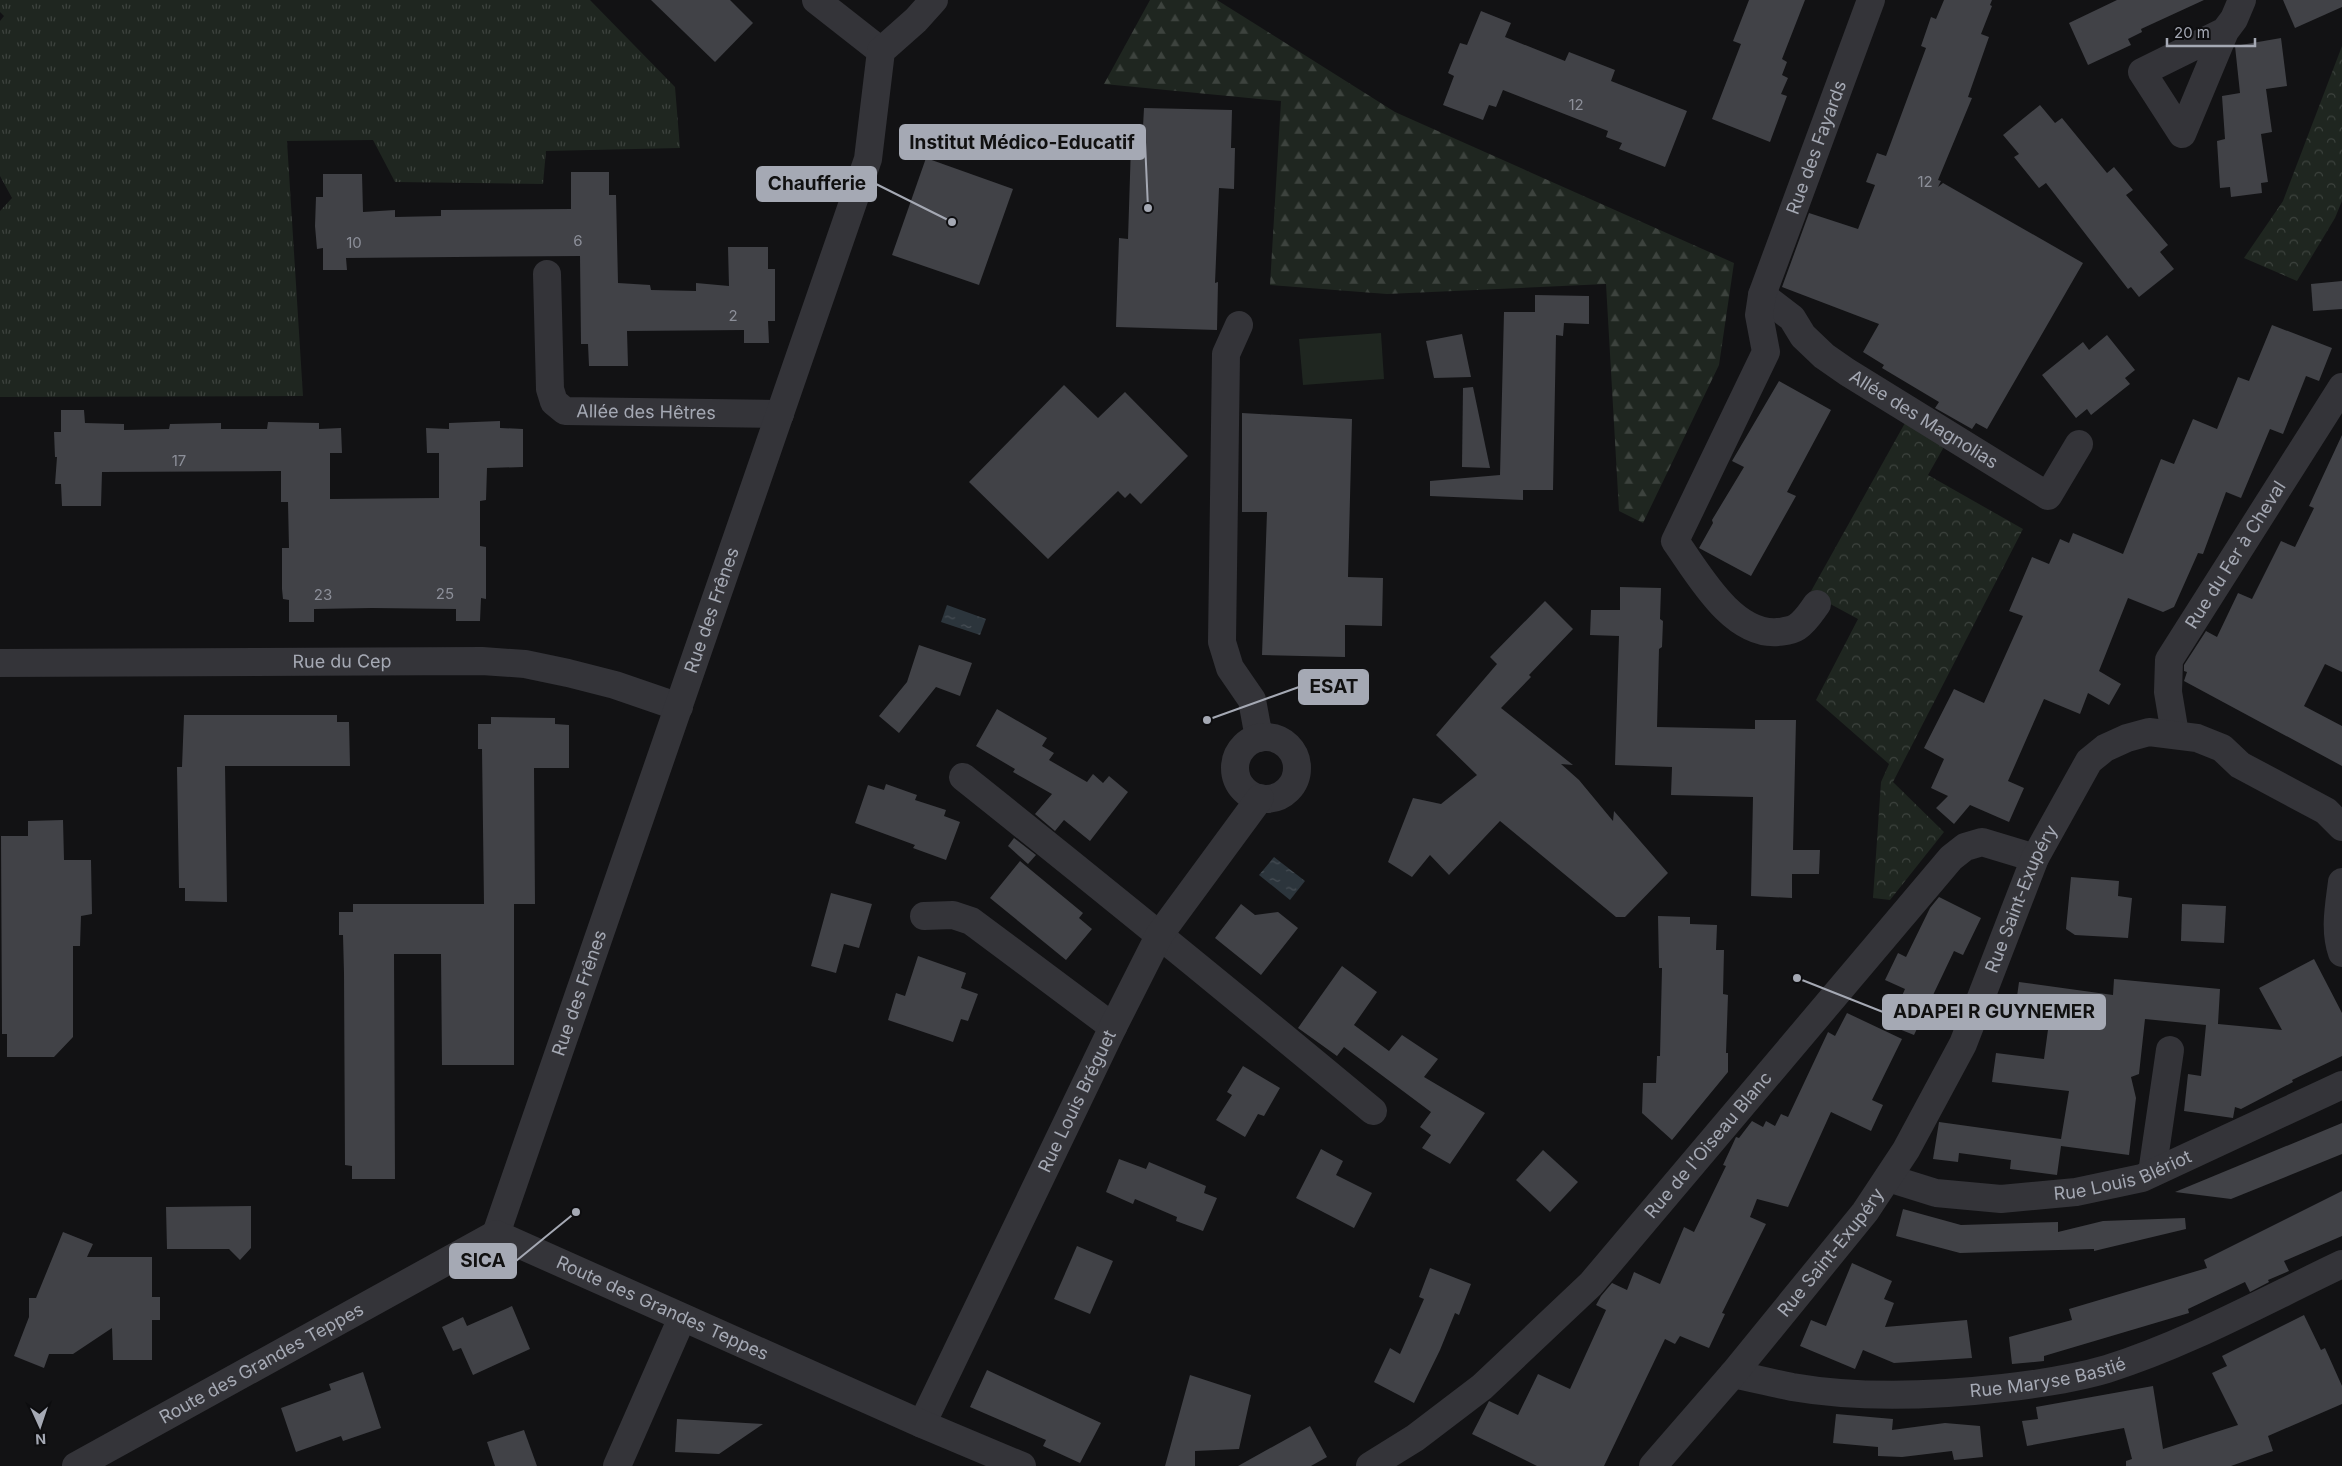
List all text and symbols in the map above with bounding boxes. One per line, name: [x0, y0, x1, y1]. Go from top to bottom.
scale bar: [2167, 15, 2254, 47]
text: 20 m: [2174, 23, 2210, 42]
street label: Rue des Fayards: [1782, 78, 1850, 217]
house number: 12: [1568, 95, 1584, 114]
callout: Institut Médico-Educatif: [900, 125, 1145, 159]
text: Institut Médico-Educatif: [909, 131, 1135, 154]
callout: Chaufferie: [757, 167, 876, 201]
text: Chaufferie: [768, 172, 866, 195]
house number: 12: [1917, 172, 1933, 191]
house number: 6: [573, 231, 583, 250]
house number: 10: [346, 233, 362, 252]
house number: 2: [728, 306, 738, 325]
street label: Allée des Magnolias: [1846, 365, 2002, 473]
street label: Allée des Hêtres: [576, 400, 716, 423]
house number: 17: [172, 451, 186, 470]
street label: Rue du Fer à Cheval: [2181, 477, 2290, 632]
street label: Rue des Frênes: [680, 544, 743, 676]
house number: 25: [436, 584, 454, 603]
house number: 23: [314, 585, 332, 604]
street label: Rue du Cep: [292, 650, 392, 672]
callout: ESAT: [1299, 670, 1368, 704]
text: ESAT: [1310, 675, 1358, 698]
street label: Rue Saint-Exupéry: [1981, 821, 2061, 976]
street label: Rue des Frênes: [547, 927, 610, 1059]
callout: ADAPEI R GUYNEMER: [1883, 995, 2105, 1029]
text: ADAPEI R GUYNEMER: [1893, 1000, 2095, 1023]
street label: Rue Louis Bréguet: [1034, 1027, 1120, 1176]
street label: Rue de l'Oiseau Blanc: [1640, 1067, 1776, 1222]
street label: Rue Louis Blériot: [2053, 1146, 2195, 1204]
street label: Rue Saint-Exupéry: [1773, 1184, 1888, 1321]
callout: SICA: [450, 1244, 516, 1278]
text: SICA: [460, 1249, 506, 1272]
street label: Route des Grandes Teppes: [553, 1251, 772, 1364]
street label: Route des Grandes Teppes: [156, 1298, 367, 1428]
street label: Rue Maryse Bastié: [1969, 1353, 2129, 1401]
north arrow: [15, 1401, 65, 1451]
text: N: [35, 1431, 46, 1448]

